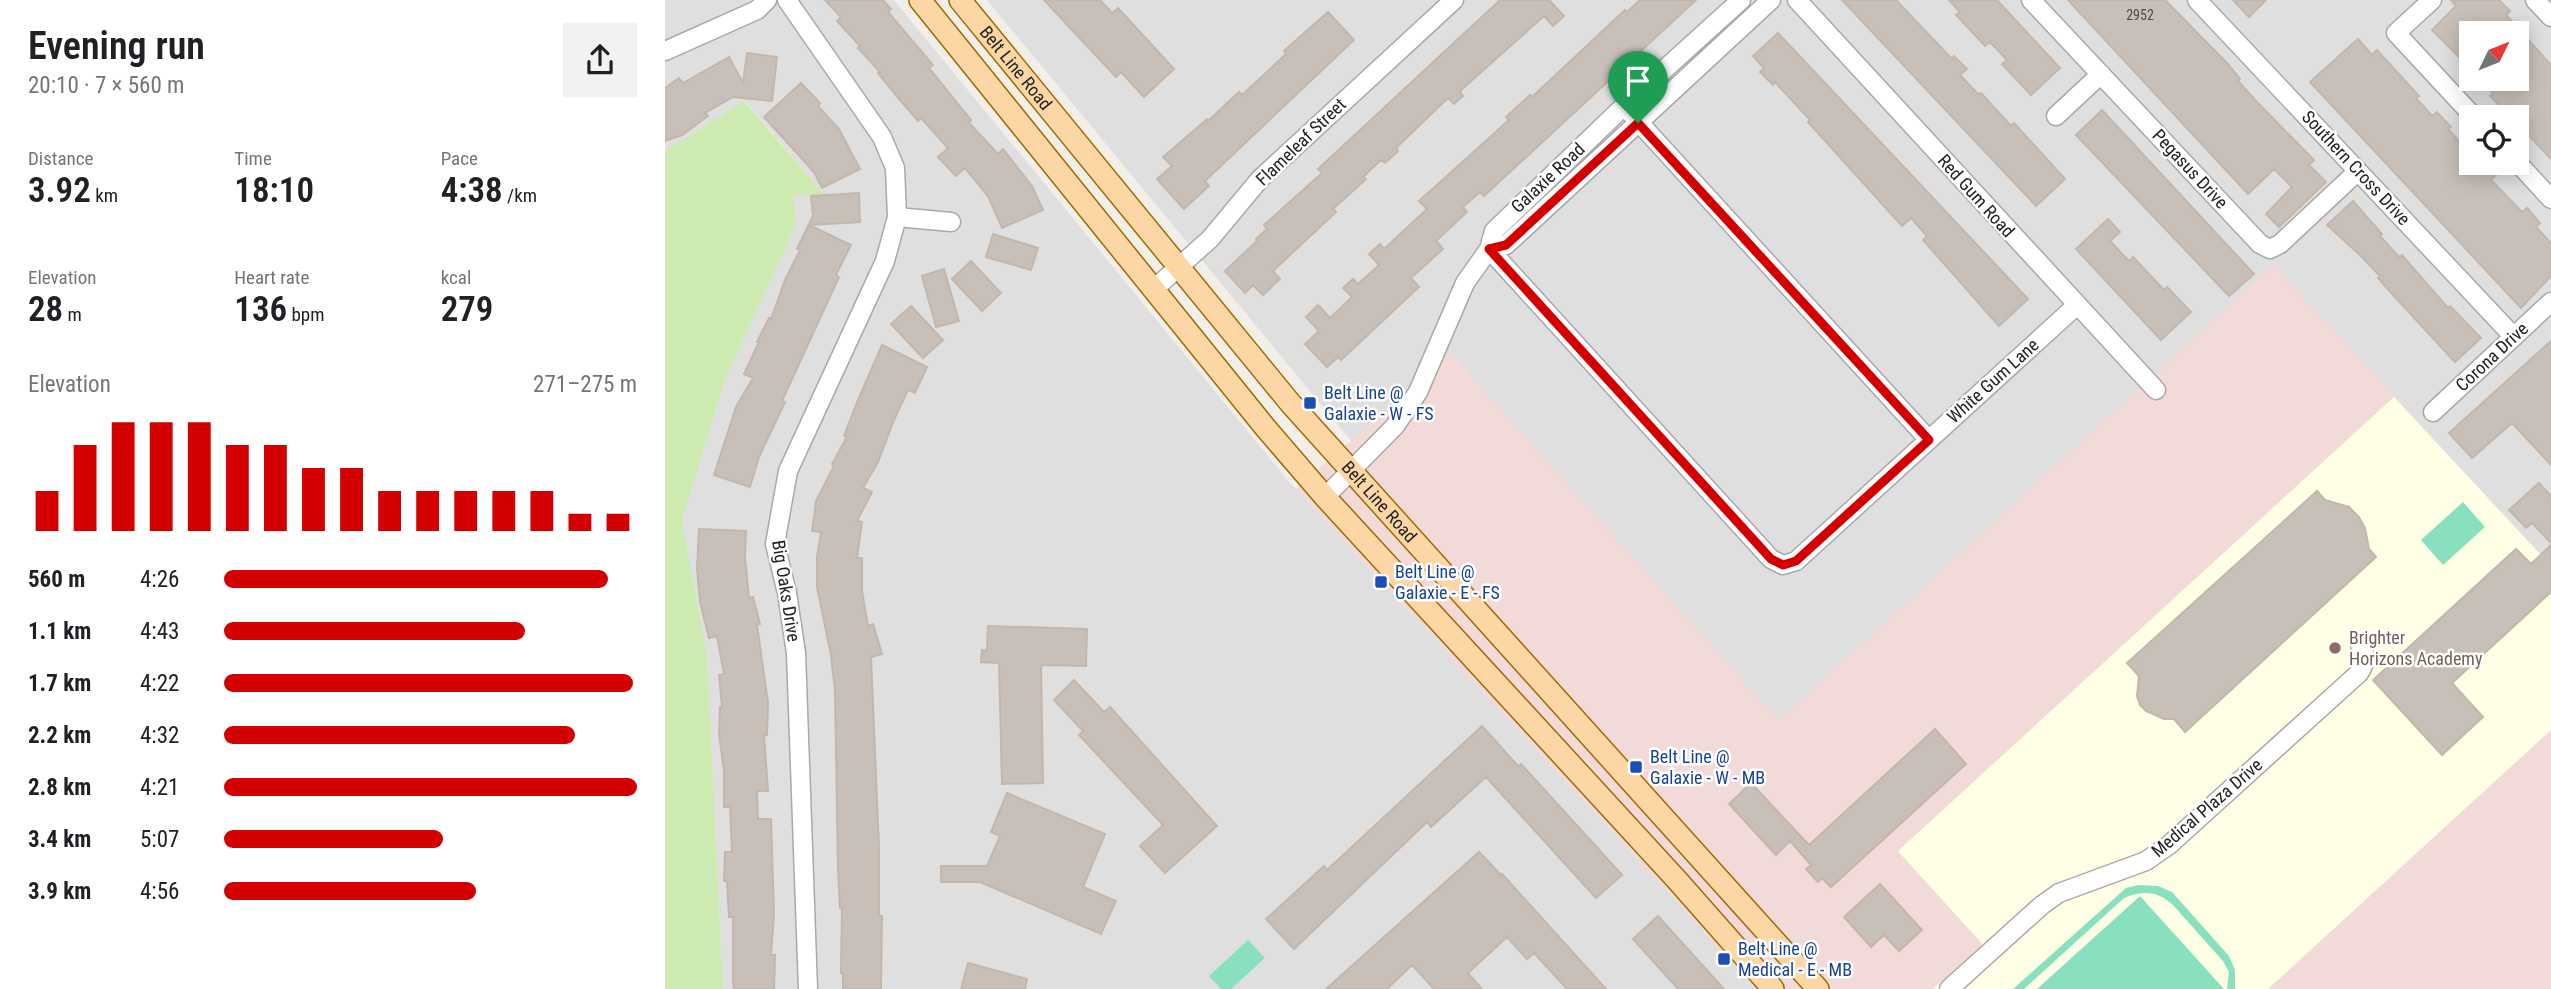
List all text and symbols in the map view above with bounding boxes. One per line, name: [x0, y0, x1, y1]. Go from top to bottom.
house number: 2952: [2126, 7, 2154, 23]
north arrow: [2459, 21, 2529, 91]
map controls: [2459, 21, 2529, 175]
street label: Belt Line Road: [976, 22, 1057, 114]
button: share: [563, 23, 637, 97]
text: Evening run: [28, 24, 205, 68]
pin: [1608, 51, 1668, 123]
icon: arrive: [1619, 62, 1657, 100]
text: 20:10 · 7 × 560 m: [28, 72, 184, 99]
street label: Flameleaf Street: [1251, 94, 1350, 190]
button: locate: [2459, 105, 2529, 175]
street label: Southern Cross Drive: [2298, 106, 2415, 229]
street label: Pegasus Drive: [2148, 125, 2232, 213]
street label: Galaxie Road: [1507, 138, 1589, 217]
text: Distance: [28, 147, 93, 170]
text: Time: [234, 147, 272, 170]
text: Pace: [441, 147, 478, 170]
street label: Red Gum Road: [1934, 150, 2019, 241]
text: 3.92: [28, 170, 91, 211]
text: 18:10: [234, 170, 314, 211]
text: 4:38: [441, 170, 503, 211]
text: km: [91, 184, 118, 207]
text: /km: [503, 184, 537, 207]
text: Elevation: [28, 266, 96, 289]
text: Heart rate: [234, 266, 309, 289]
text: kcal: [441, 266, 471, 289]
text: 28: [28, 289, 63, 330]
text: 136: [234, 289, 287, 330]
text: 279: [441, 289, 493, 330]
text: m: [63, 303, 82, 326]
text: bpm: [287, 303, 325, 326]
street label: Corona Drive: [2451, 318, 2532, 395]
street label: White Gum Lane: [1943, 334, 2043, 427]
text: Elevation: [28, 371, 111, 398]
text: 271–275 m: [533, 371, 637, 398]
place label: Belt Line @ Galaxie - W - FS: [1324, 382, 1434, 424]
marker: Belt Line @ Galaxie - W - FS: [1302, 395, 1318, 411]
street label: Belt Line Road: [1338, 457, 1421, 546]
street label: Big Oaks Drive: [768, 539, 805, 643]
place label: Belt Line @ Galaxie - E - FS: [1395, 561, 1500, 603]
text: 560 m: [28, 566, 85, 593]
text: 4:26: [140, 566, 179, 593]
marker: Belt Line @ Galaxie - E - FS: [1373, 574, 1389, 590]
text: 1.1 km: [28, 618, 91, 645]
text: 4:43: [140, 618, 179, 645]
place label: Brighter Horizons Academy: [2349, 627, 2483, 669]
marker: Brighter Horizons Academy: [2327, 640, 2343, 656]
text: 1.7 km: [28, 670, 91, 697]
text: 4:22: [140, 670, 179, 697]
text: 2.2 km: [28, 722, 91, 749]
text: 4:32: [140, 722, 179, 749]
place label: Belt Line @ Galaxie - W - MB: [1650, 746, 1765, 788]
street label: Medical Plaza Drive: [2147, 754, 2266, 861]
marker: Belt Line @ Galaxie - W - MB: [1628, 759, 1644, 775]
text: 2.8 km: [28, 774, 91, 801]
text: 4:21: [140, 774, 179, 801]
text: 3.4 km: [28, 826, 91, 853]
text: 5:07: [140, 826, 179, 853]
text: 3.9 km: [28, 878, 91, 905]
text: 4:56: [140, 878, 179, 905]
place label: Belt Line @ Medical - E - MB: [1738, 938, 1852, 980]
marker: Belt Line @ Medical - E - MB: [1716, 951, 1732, 967]

